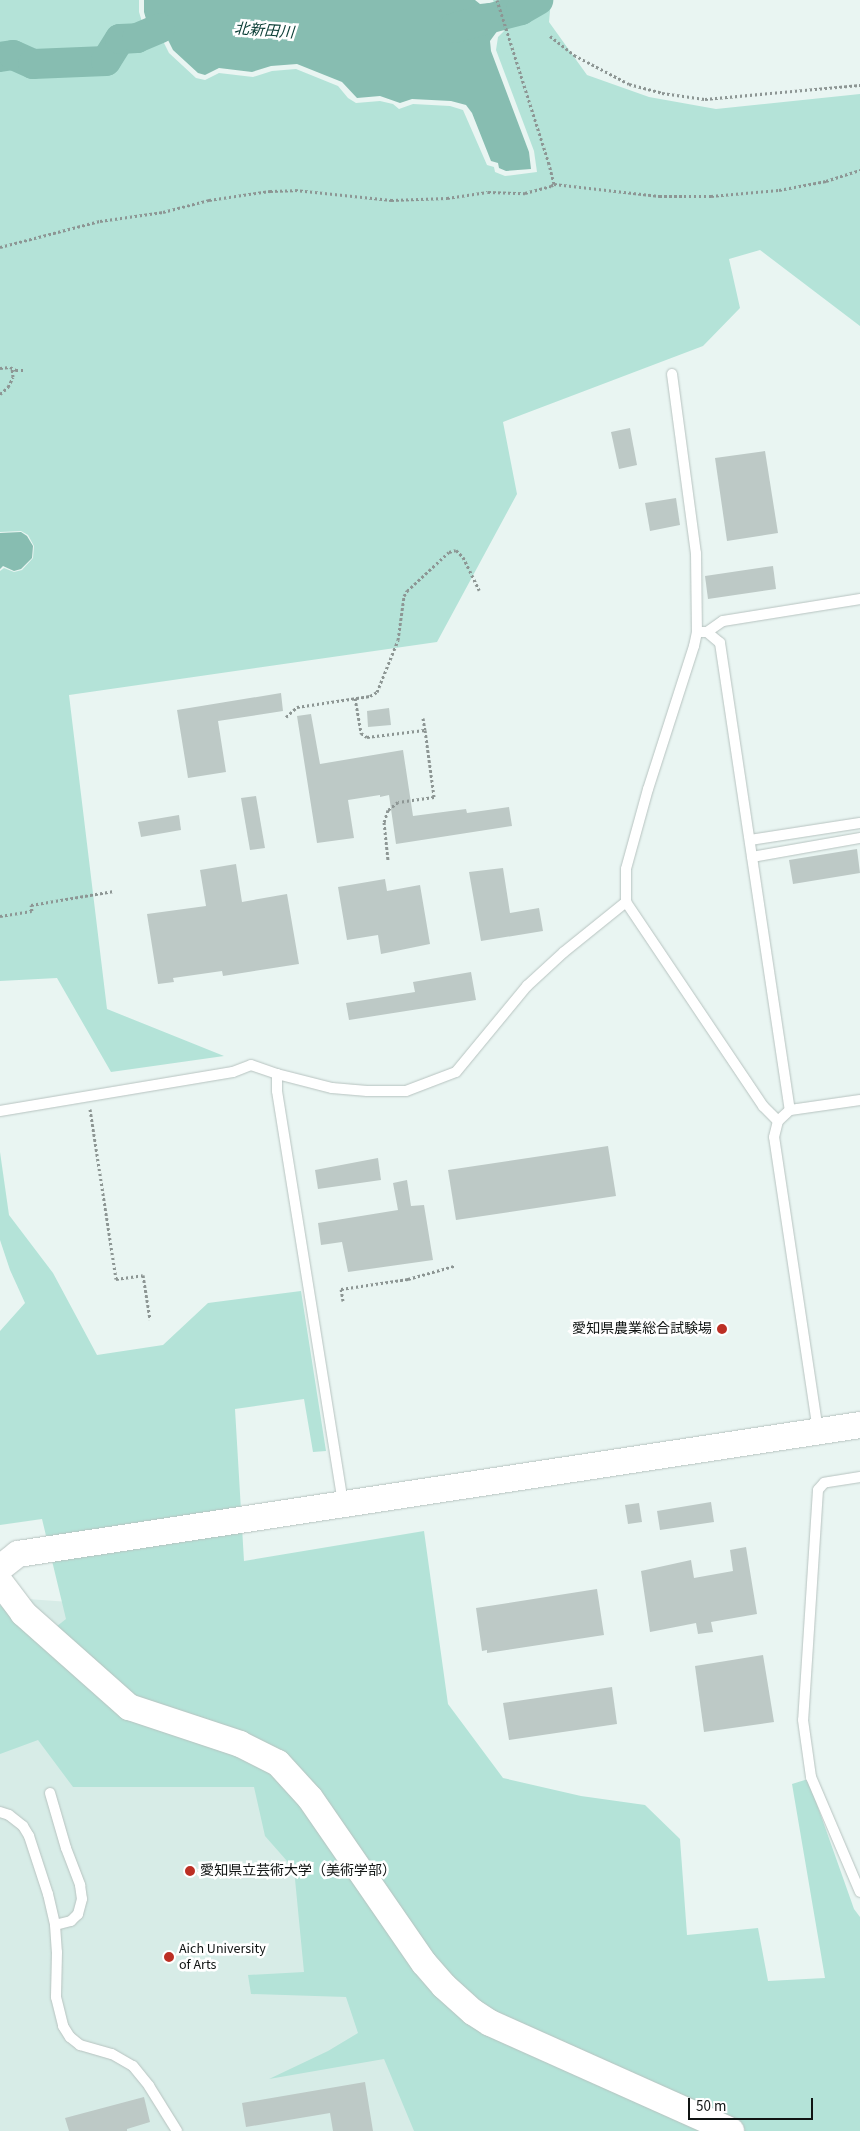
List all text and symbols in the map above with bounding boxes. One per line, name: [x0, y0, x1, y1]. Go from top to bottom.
water label: 北新田川: [233, 20, 295, 42]
place label: 愛知県農業総合試験場: [572, 1321, 712, 1337]
marker: 愛知県農業総合試験場: [716, 1323, 728, 1335]
place label: 愛知県立芸術大学（美術学部）: [200, 1863, 396, 1879]
marker: 愛知県立芸術大学（美術学部）: [184, 1865, 196, 1877]
place label: Aich University of Arts: [179, 1941, 266, 1974]
marker: Aich University of Arts: [163, 1951, 175, 1963]
scale bar: [690, 2088, 815, 2120]
text: 50 m: [696, 2096, 726, 2117]

